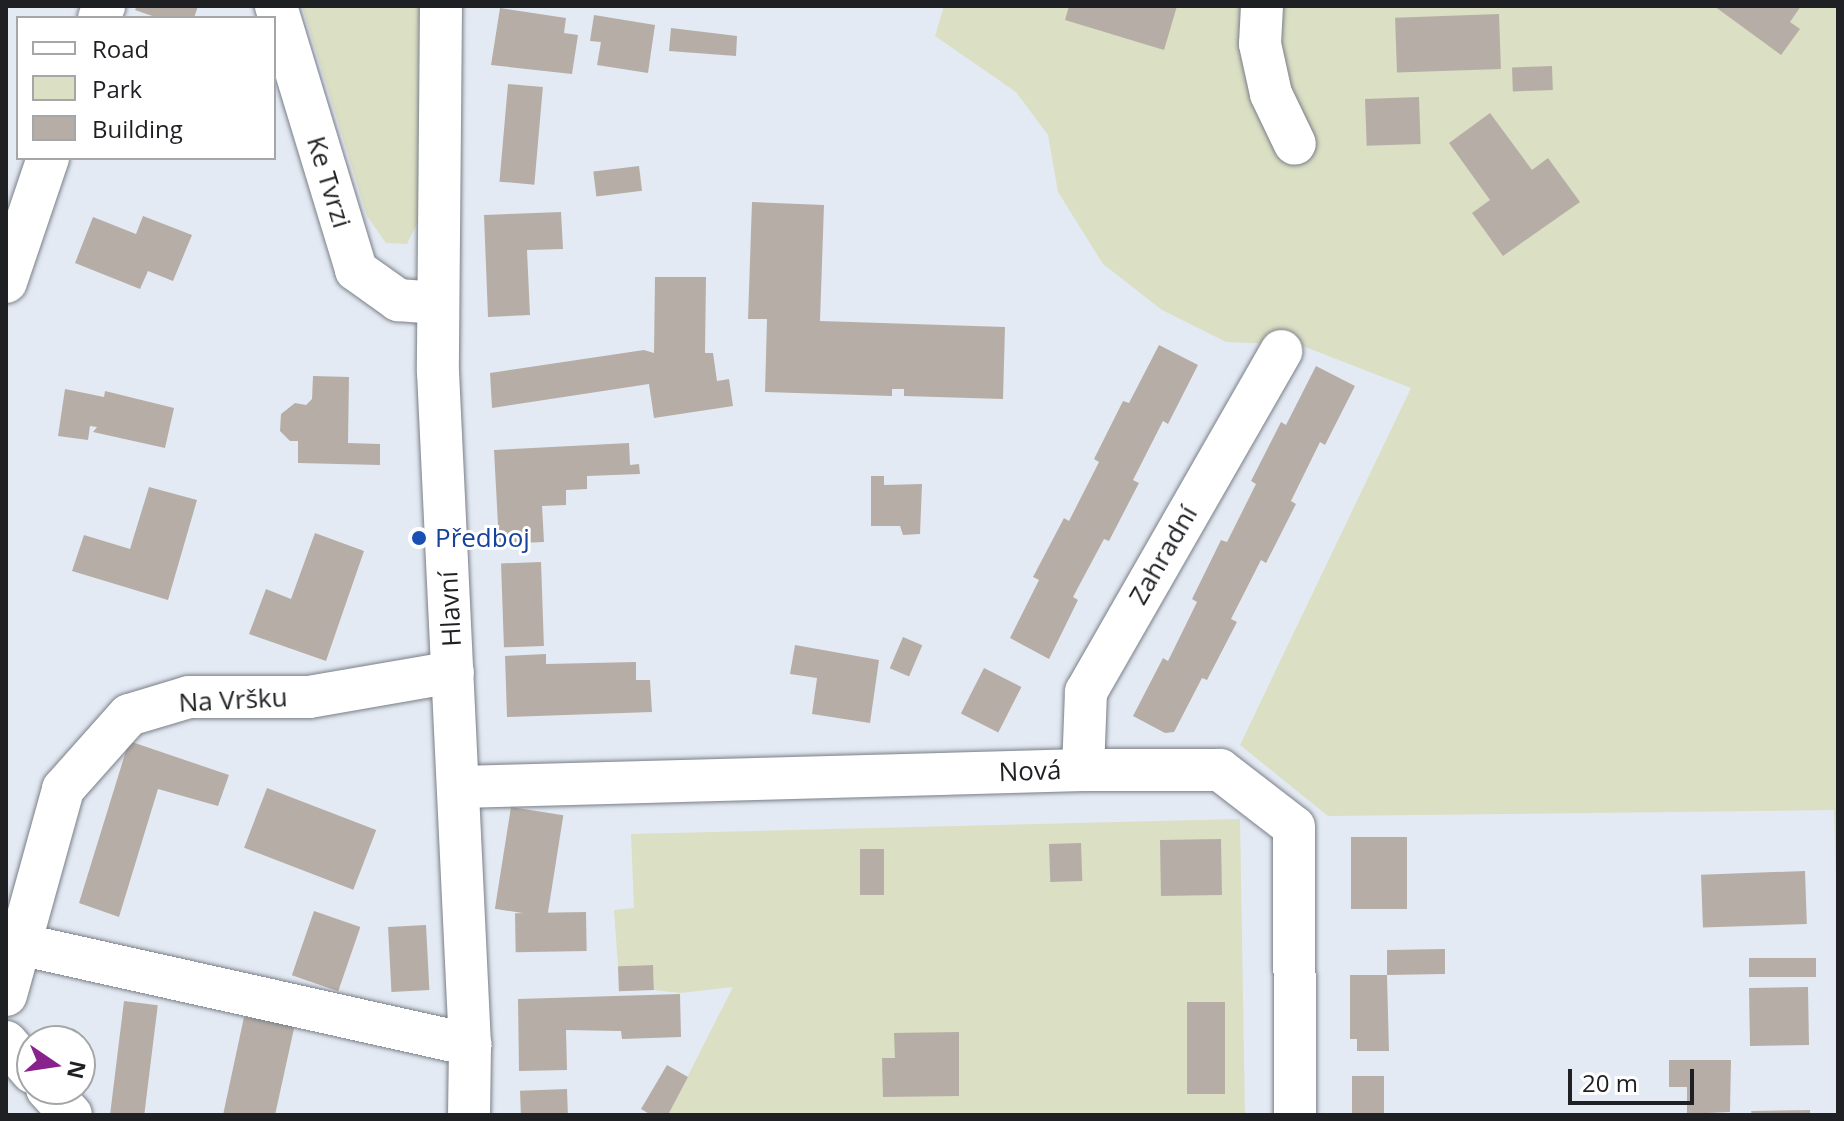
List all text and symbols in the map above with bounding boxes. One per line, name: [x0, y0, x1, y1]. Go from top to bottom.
legend: [16, 16, 276, 160]
text: Road: [92, 32, 149, 65]
text: Park: [92, 72, 142, 105]
text: Building: [92, 112, 183, 145]
street label: Ke Tvrzi: [300, 133, 358, 231]
street label: Zahradní: [1122, 500, 1204, 610]
place label: Předboj: [435, 522, 530, 554]
marker: Předboj: [410, 529, 428, 547]
street label: Hlavní: [432, 570, 468, 648]
street label: Na Vršku: [178, 682, 288, 718]
street label: Nová: [998, 754, 1062, 788]
north arrow: [16, 1025, 96, 1105]
scale bar: [1572, 1053, 1698, 1103]
text: N: [61, 1058, 94, 1082]
text: 20 m: [1582, 1066, 1638, 1099]

